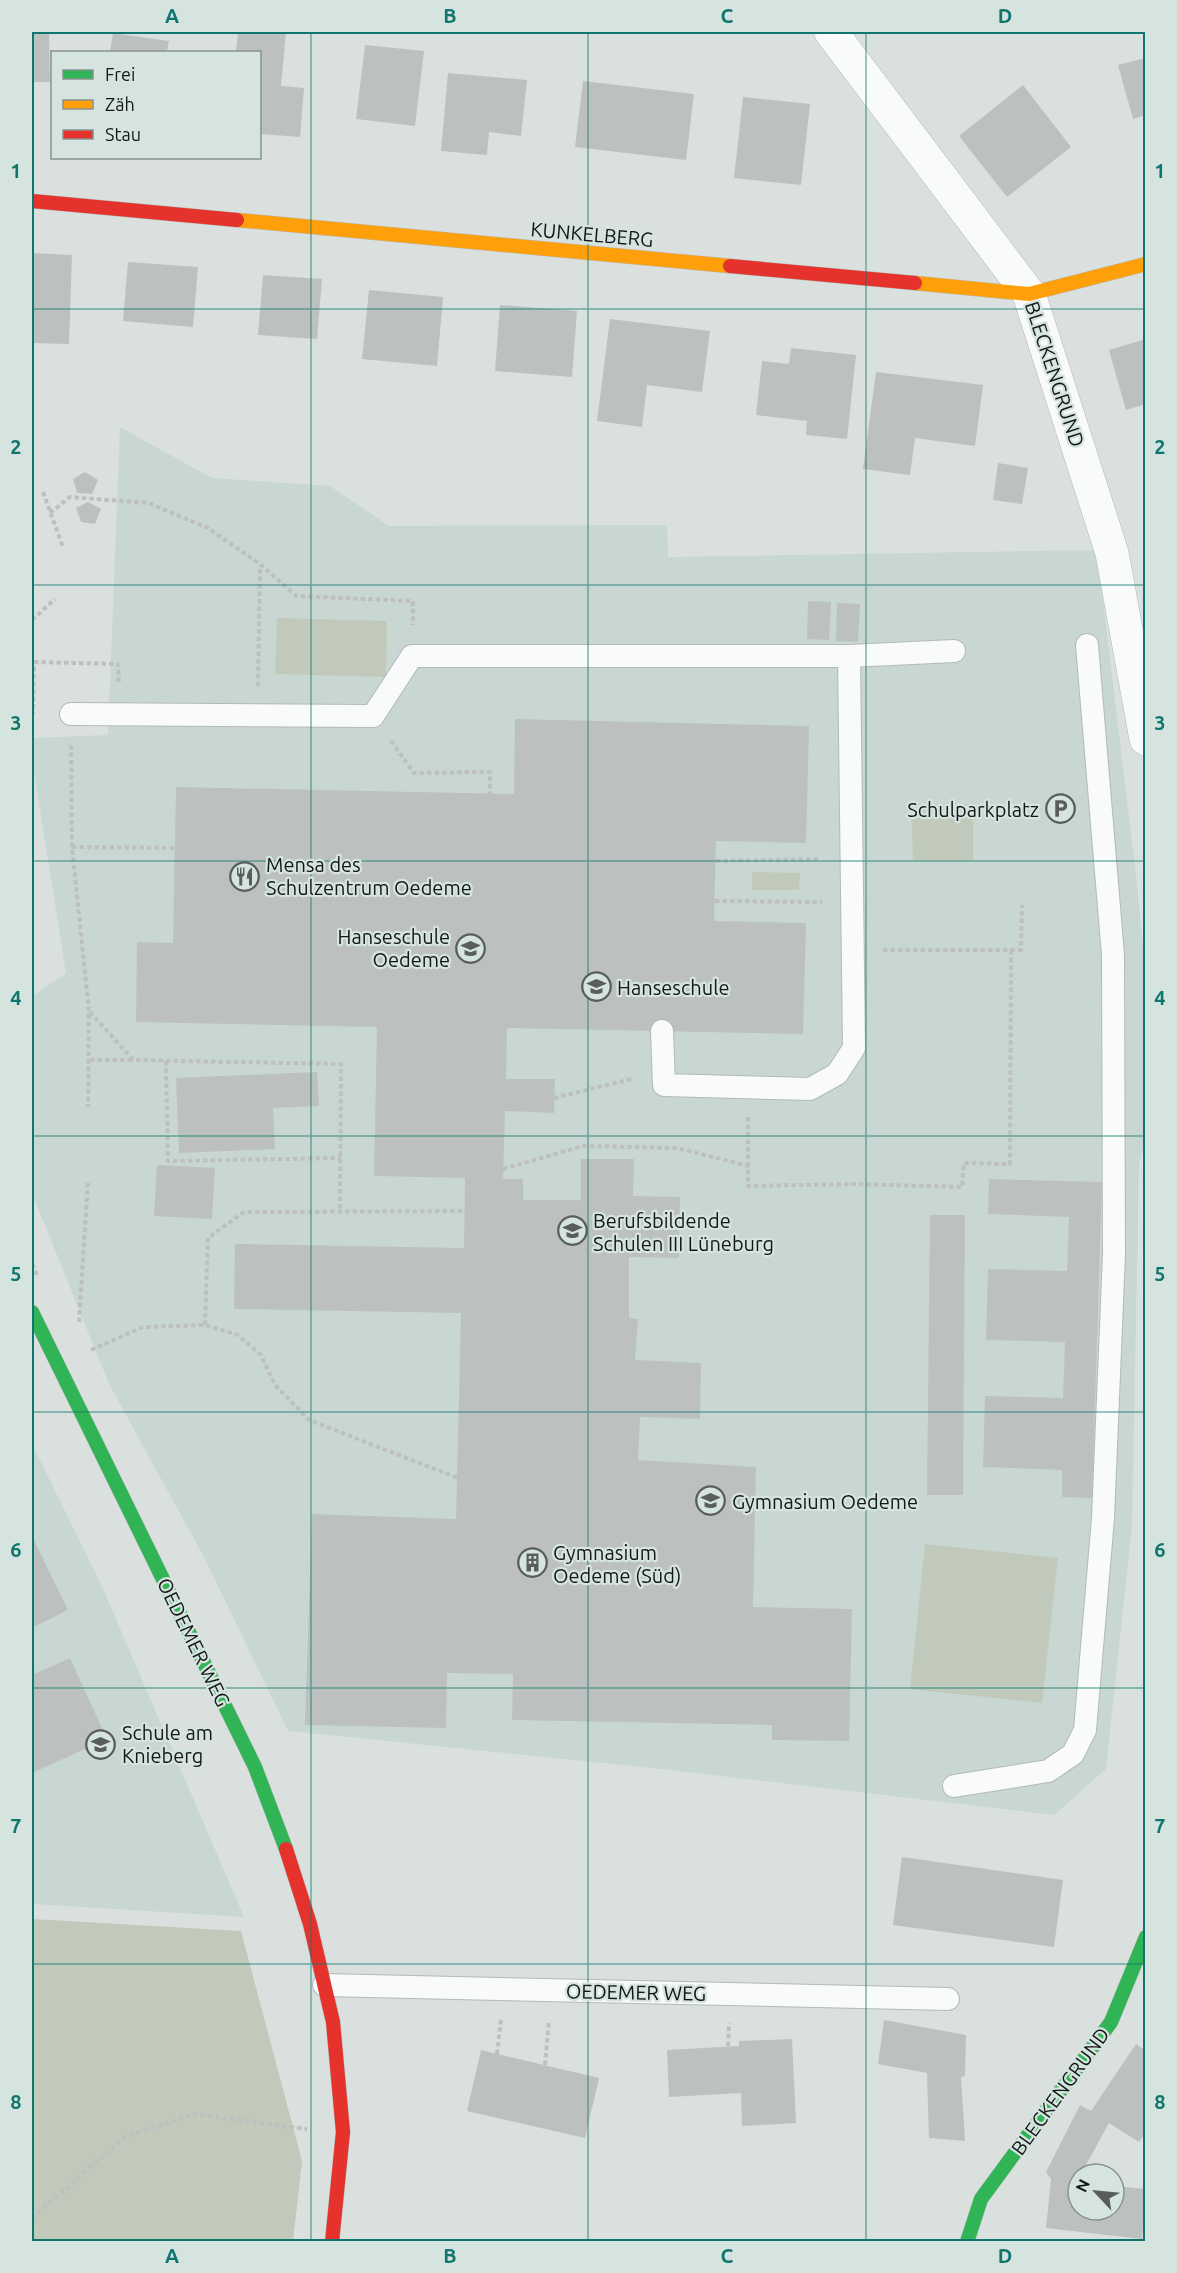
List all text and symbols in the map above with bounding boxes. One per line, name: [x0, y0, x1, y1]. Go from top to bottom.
text: A: [165, 4, 179, 27]
text: B: [443, 4, 457, 27]
text: C: [721, 4, 734, 27]
text: D: [998, 4, 1012, 27]
legend: [51, 51, 261, 159]
text: Frei: [105, 64, 135, 84]
text: Zäh: [105, 94, 135, 114]
text: Stau: [105, 124, 141, 144]
text: 1: [10, 159, 22, 182]
text: 1: [1154, 159, 1166, 182]
street label: KUNKELBERG: [530, 217, 654, 251]
street label: BLECKENGRUND: [1021, 298, 1089, 450]
text: 2: [10, 435, 22, 458]
text: 2: [1154, 435, 1166, 458]
text: 3: [10, 711, 22, 734]
text: 3: [1154, 711, 1166, 734]
parking icon: Schulparkplatz: [1044, 793, 1076, 825]
place label: Schulparkplatz: [907, 798, 1039, 821]
place label: Mensa des Schulzentrum Oedeme: [266, 853, 472, 899]
restaurant icon: Mensa des Schulzentrum Oedeme: [229, 860, 261, 892]
place label: Hanseschule Oedeme: [338, 925, 450, 971]
school or university icon: Hanseschule Oedeme: [455, 932, 487, 964]
school or university icon: Hanseschule: [580, 971, 612, 1003]
place label: Hanseschule: [617, 976, 729, 999]
text: 4: [10, 986, 22, 1009]
text: 4: [1154, 986, 1166, 1009]
place label: Berufsbildende Schulen III Lüneburg: [593, 1209, 774, 1255]
school or university icon: Berufsbildende Schulen III Lüneburg: [556, 1215, 588, 1247]
text: 5: [10, 1262, 22, 1285]
text: 5: [1154, 1262, 1166, 1285]
school or university icon: Gymnasium Oedeme: [695, 1485, 727, 1517]
place label: Gymnasium Oedeme: [732, 1490, 918, 1513]
text: 6: [10, 1538, 22, 1561]
text: 6: [1154, 1538, 1166, 1561]
place label: Gymnasium Oedeme (Süd): [553, 1541, 681, 1587]
building icon: Gymnasium Oedeme (Süd): [516, 1547, 548, 1579]
street label: OEDEMER WEG: [153, 1574, 235, 1710]
place label: Schule am Knieberg: [122, 1721, 213, 1767]
school or university icon: Schule am Knieberg: [85, 1728, 117, 1760]
text: 7: [10, 1814, 22, 1837]
text: 7: [1154, 1814, 1166, 1837]
street label: OEDEMER WEG: [566, 1979, 706, 2005]
street label: BLECKENGRUND: [1006, 2023, 1114, 2159]
text: 8: [10, 2090, 22, 2113]
text: 8: [1154, 2090, 1166, 2113]
north arrow: [1066, 2162, 1126, 2222]
text: N: [1072, 2176, 1093, 2195]
text: A: [165, 2244, 179, 2267]
text: B: [443, 2244, 457, 2267]
text: C: [721, 2244, 734, 2267]
text: D: [998, 2244, 1012, 2267]

